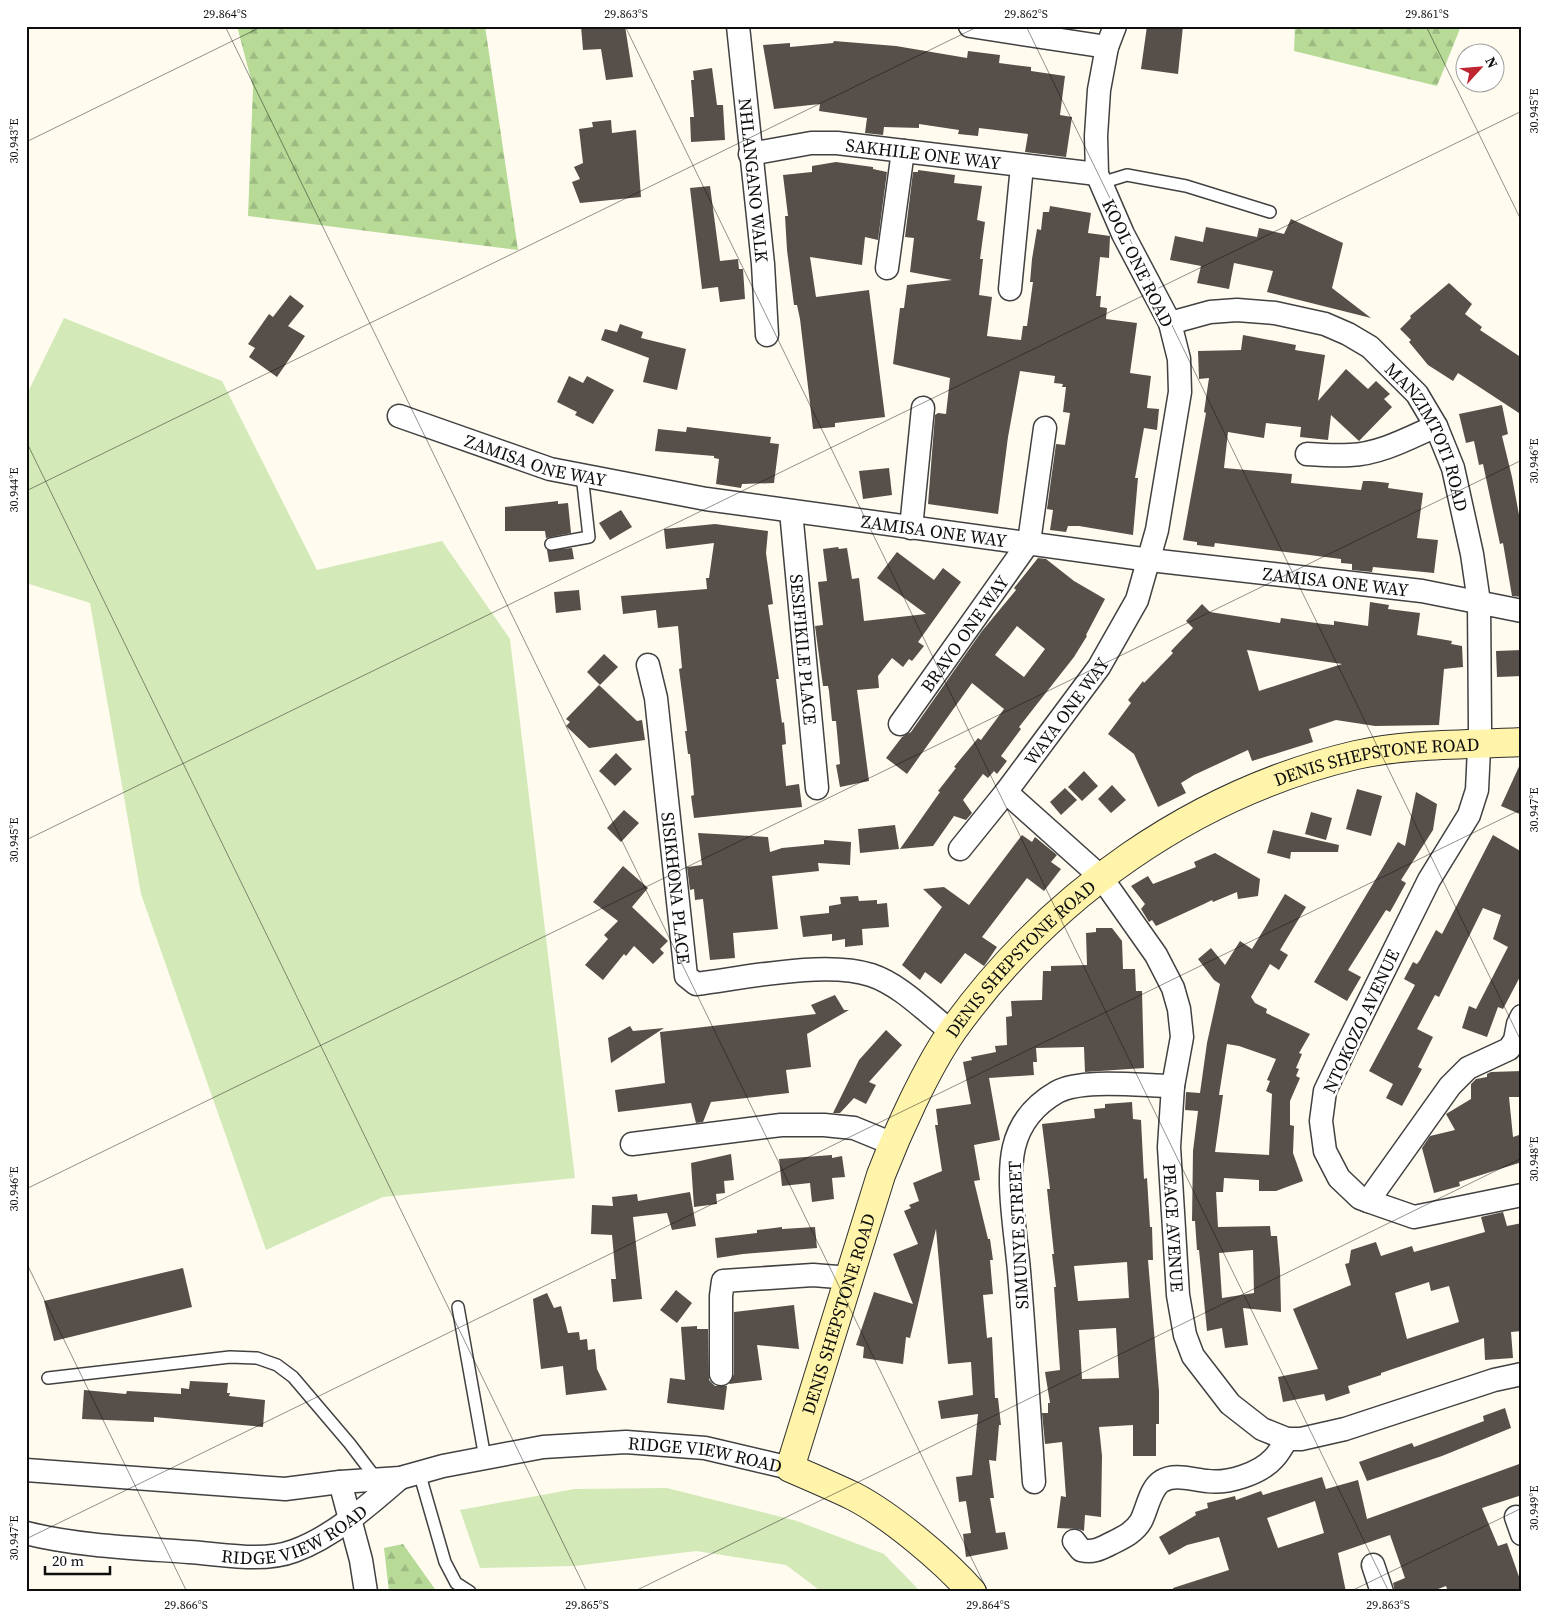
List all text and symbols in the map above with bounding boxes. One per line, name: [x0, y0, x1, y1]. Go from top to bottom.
text: 29.864°S: [203, 6, 247, 22]
text: 29.863°S: [604, 6, 648, 22]
text: 29.862°S: [1004, 6, 1048, 22]
text: 29.861°S: [1405, 6, 1449, 22]
north arrow: [1456, 42, 1506, 92]
text: N: [1480, 53, 1503, 71]
text: 30.945°E: [1526, 89, 1542, 133]
street label: NHLANGANO WALK: [733, 97, 775, 264]
text: 30.943°E: [6, 119, 22, 163]
street label: SAKHILE ONE WAY: [844, 132, 1003, 175]
street label: KOOL ONE ROAD: [1096, 195, 1180, 331]
street label: MANZIMTOTI ROAD: [1380, 357, 1475, 514]
street label: ZAMISA ONE WAY: [462, 428, 609, 492]
text: 30.946°E: [1526, 439, 1542, 483]
text: 30.944°E: [6, 468, 22, 512]
street label: ZAMISA ONE WAY: [860, 508, 1009, 553]
street label: ZAMISA ONE WAY: [1261, 560, 1411, 602]
street label: BRAVO ONE WAY: [914, 570, 1015, 697]
street label: SESIFIKILE PLACE: [784, 573, 824, 726]
street label: WAYA ONE WAY: [1018, 652, 1115, 770]
street label: DENIS SHEPSTONE ROAD: [1270, 731, 1480, 792]
text: 30.947°E: [1526, 788, 1542, 832]
street label: SISIKHONA PLACE: [656, 811, 697, 965]
text: 30.945°E: [6, 818, 22, 862]
street label: DENIS SHEPSTONE ROAD: [939, 874, 1101, 1042]
street label: NTOKOZO AVENUE: [1317, 945, 1405, 1097]
text: 30.948°E: [1526, 1137, 1542, 1181]
street label: SIMUNYE STREET: [1002, 1160, 1034, 1310]
street label: PEACE AVENUE: [1158, 1163, 1190, 1293]
text: 30.946°E: [6, 1167, 22, 1211]
street label: DENIS SHEPSTONE ROAD: [795, 1210, 881, 1417]
street label: RIDGE VIEW ROAD: [627, 1430, 785, 1478]
text: 30.949°E: [1526, 1486, 1542, 1530]
street label: RIDGE VIEW ROAD: [220, 1498, 372, 1570]
text: 30.947°E: [6, 1516, 22, 1560]
scale bar: [45, 1543, 110, 1575]
text: 20 m: [52, 1550, 84, 1571]
text: 29.866°S: [164, 1597, 208, 1613]
text: 29.865°S: [565, 1597, 609, 1613]
text: 29.864°S: [966, 1597, 1010, 1613]
text: 29.863°S: [1366, 1597, 1410, 1613]

